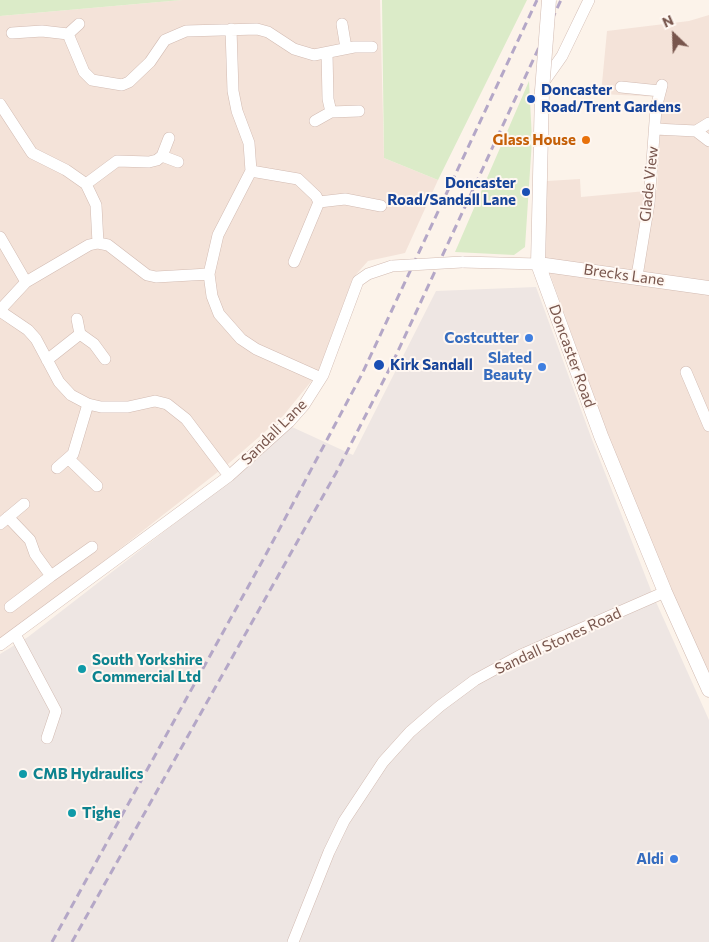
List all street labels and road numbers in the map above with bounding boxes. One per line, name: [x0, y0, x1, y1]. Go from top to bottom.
street label: Glade View: [636, 145, 662, 223]
street label: Brecks Lane: [582, 260, 666, 290]
street label: Doncaster Road: [545, 302, 599, 410]
street label: Sandall Lane: [238, 396, 310, 468]
street label: Sandall Stones Road: [492, 604, 624, 678]

